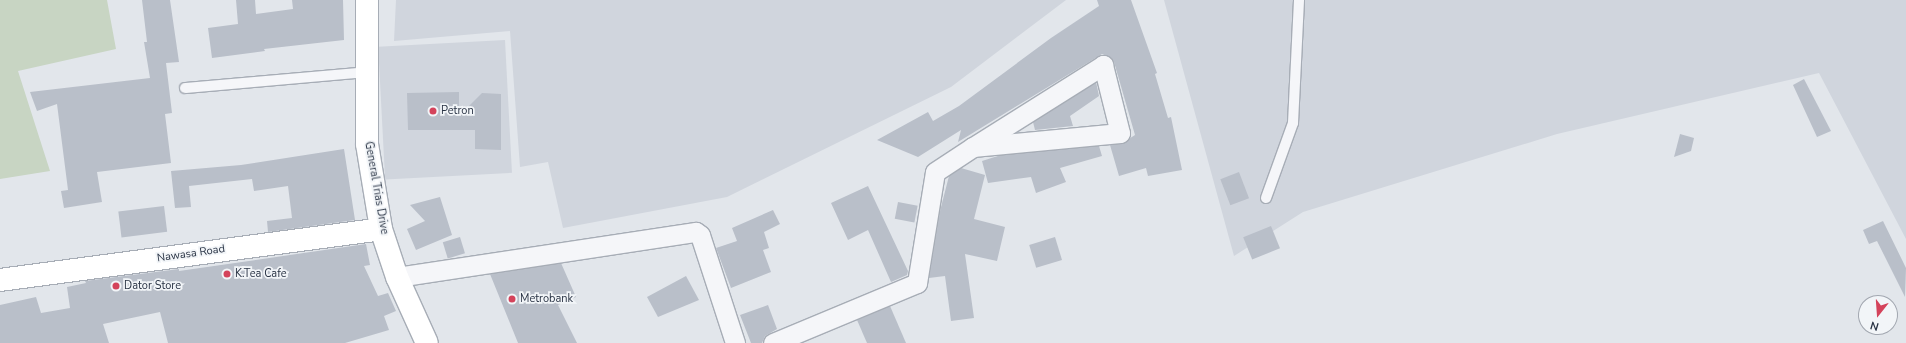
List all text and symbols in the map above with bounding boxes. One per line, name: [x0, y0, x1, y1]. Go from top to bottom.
place label: Petron: [441, 104, 474, 118]
marker: Petron: [428, 106, 438, 116]
street label: General Trias Drive: [361, 141, 391, 235]
street label: Nawasa Road: [156, 243, 226, 265]
place label: K.Tea Cafe: [235, 267, 287, 281]
marker: K.Tea Cafe: [222, 269, 232, 279]
place label: Dator Store: [124, 279, 181, 293]
marker: Dator Store: [111, 281, 121, 291]
place label: Metrobank: [520, 292, 573, 306]
marker: Metrobank: [507, 294, 517, 304]
north arrow: [1858, 295, 1898, 335]
text: N: [1869, 318, 1881, 334]

